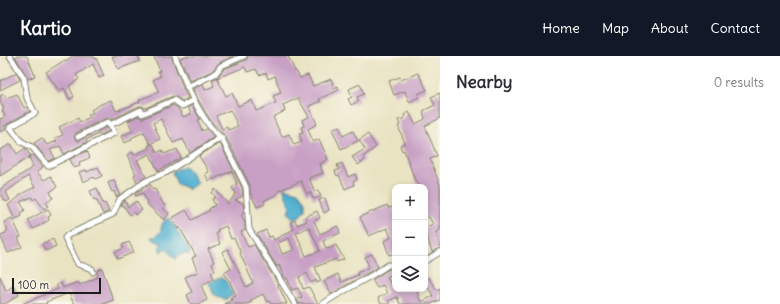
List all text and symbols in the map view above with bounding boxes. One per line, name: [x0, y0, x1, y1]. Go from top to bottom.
text: Kartio: [20, 16, 72, 40]
text: Home: [542, 19, 580, 37]
text: Map: [602, 19, 629, 37]
text: About: [651, 19, 689, 37]
text: Contact: [711, 19, 760, 37]
text: Nearby: [456, 71, 512, 93]
text: 0 results: [714, 74, 764, 91]
map controls: [392, 184, 428, 292]
button: +: [392, 184, 428, 220]
button: −: [392, 220, 428, 256]
button: layers: [392, 256, 428, 292]
scale bar: [12, 276, 101, 295]
text: 100 m: [18, 278, 49, 292]

